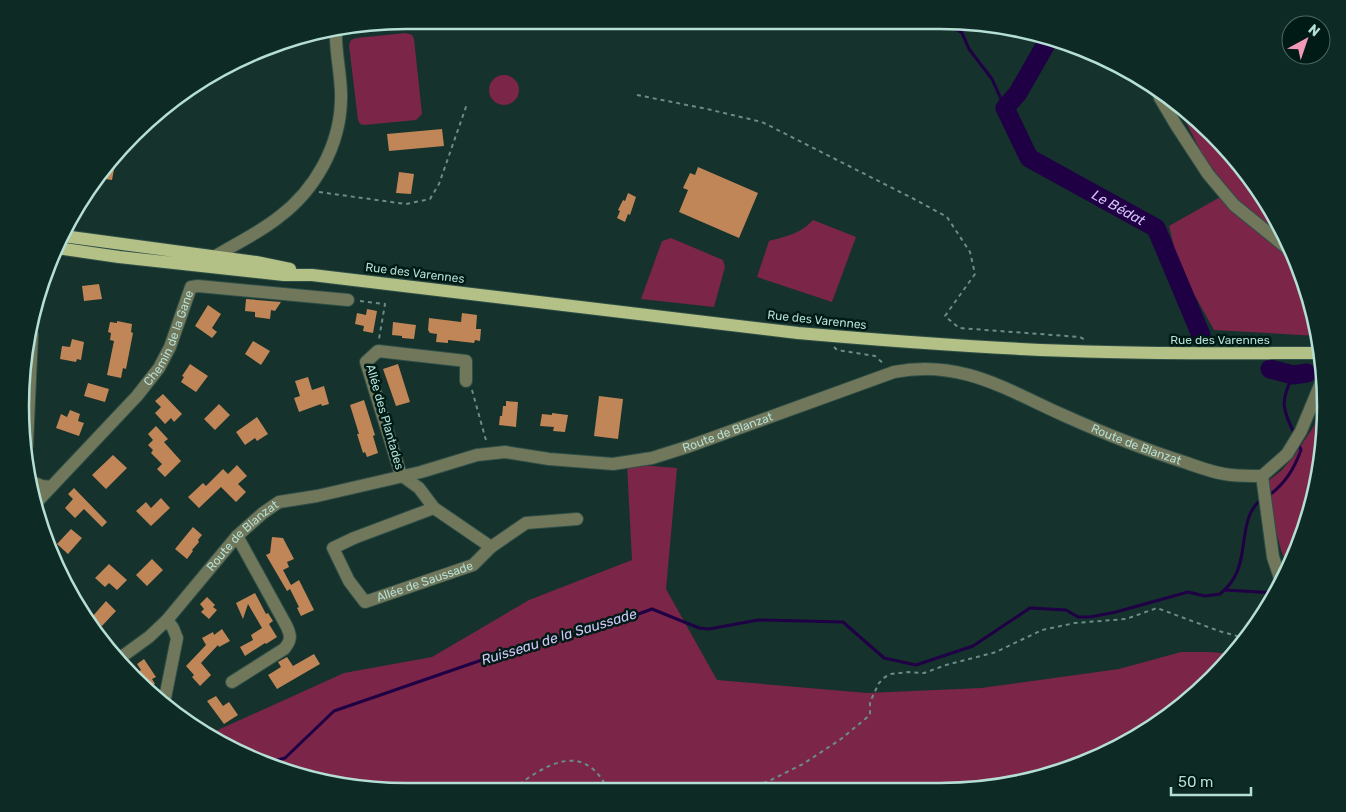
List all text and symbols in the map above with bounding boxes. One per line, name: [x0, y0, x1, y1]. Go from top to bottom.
north arrow: [1281, 15, 1331, 65]
text: N: [1305, 21, 1323, 40]
water label: Le Bédat: [1089, 186, 1149, 229]
street label: Rue des Varennes: [365, 260, 465, 286]
street label: Chemin de la Gane: [141, 288, 196, 389]
street label: Rue des Varennes: [767, 308, 867, 332]
street label: Rue des Varennes: [1170, 333, 1270, 347]
street label: Allée des Plantades: [363, 363, 407, 471]
street label: Route de Blanzat: [681, 409, 775, 455]
street label: Route de Blanzat: [1089, 421, 1183, 468]
street label: Route de Blanzat: [204, 497, 281, 574]
street label: Allée de Saussade: [375, 558, 475, 605]
water label: Ruisseau de la Saussade: [479, 605, 639, 669]
scale bar: [1171, 764, 1251, 796]
text: 50 m: [1178, 773, 1213, 791]

